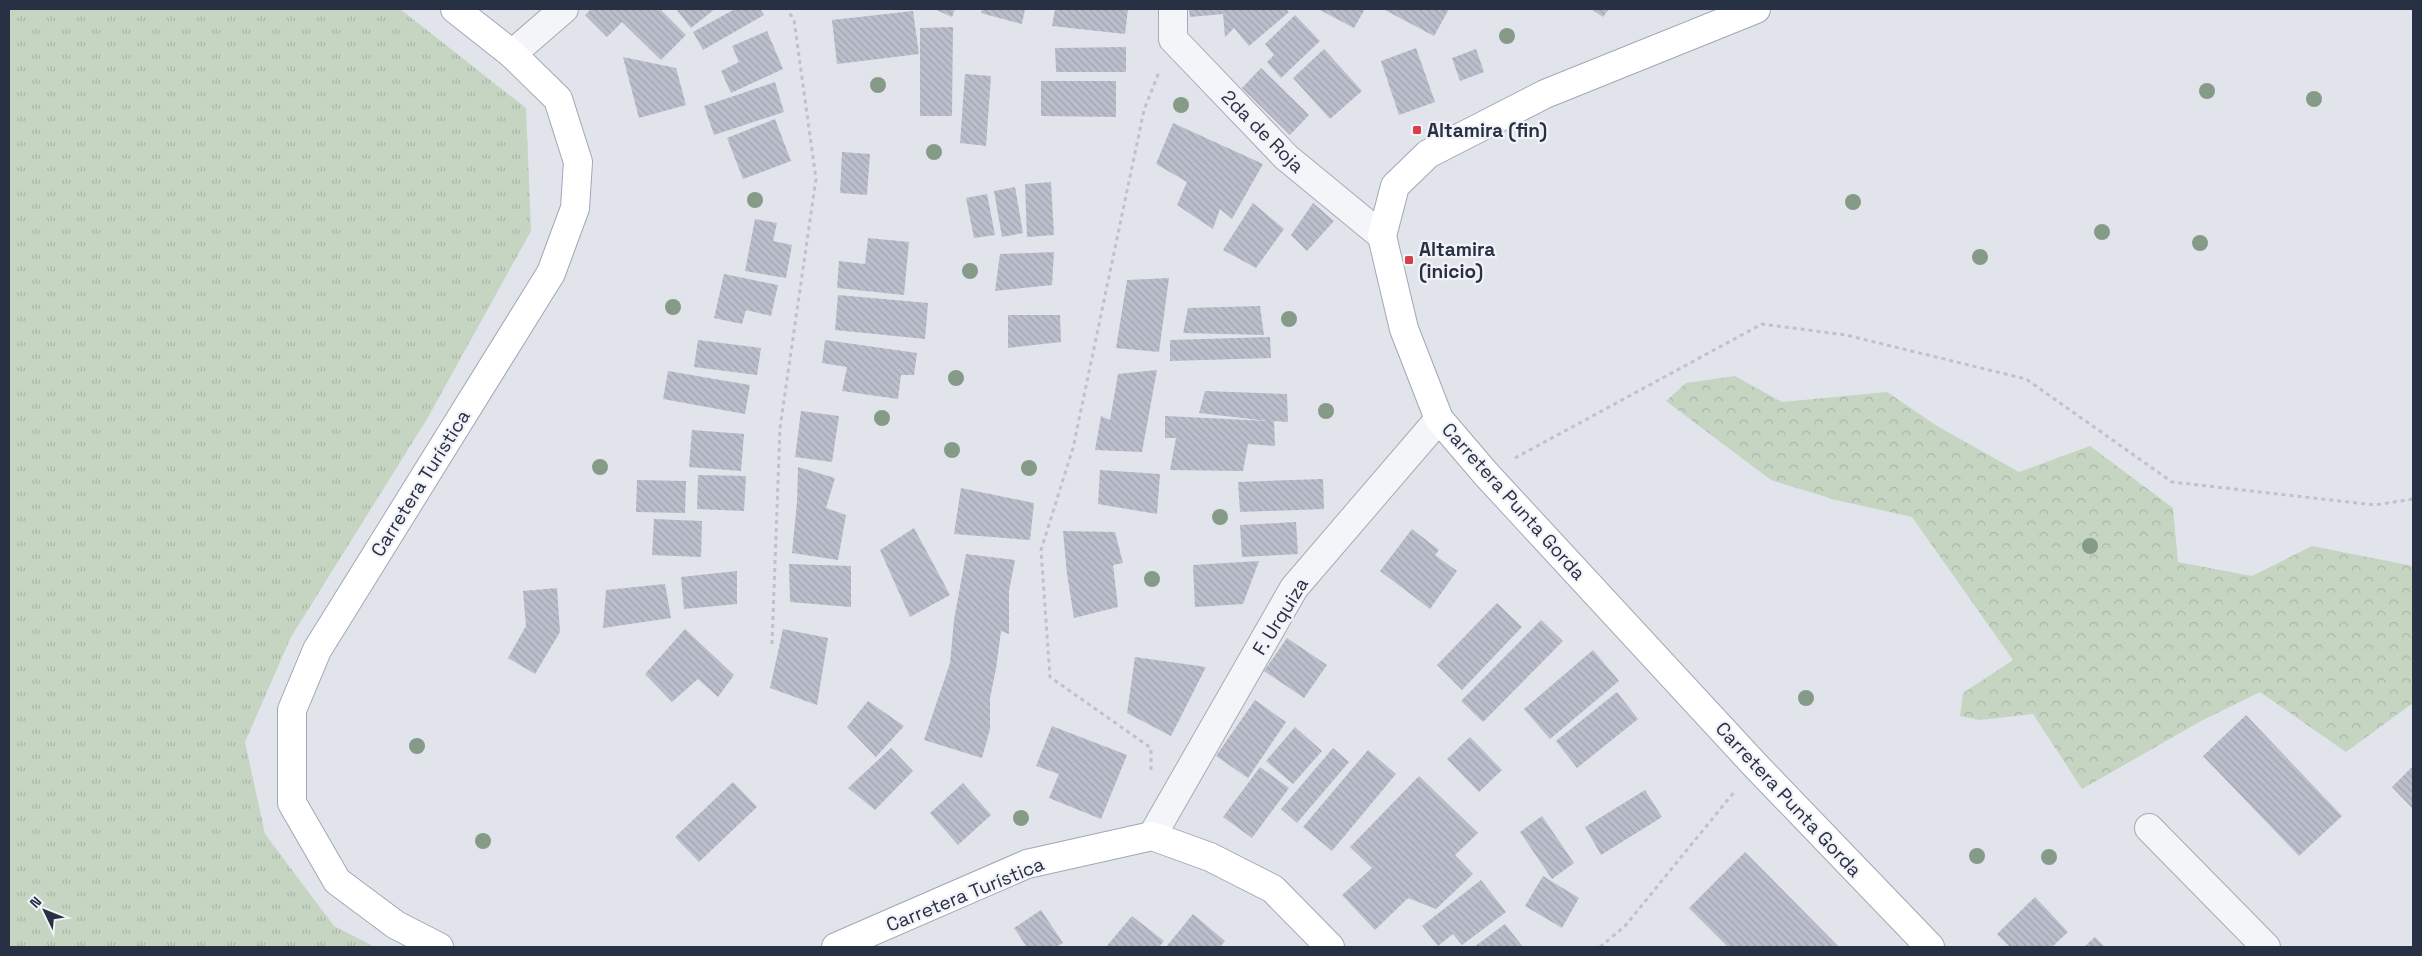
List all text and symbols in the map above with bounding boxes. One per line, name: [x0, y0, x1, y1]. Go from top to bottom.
street label: 2da de Roja: [1216, 85, 1309, 178]
place label: Altamira (fin): [1427, 118, 1547, 143]
marker: Altamira (fin): [1411, 124, 1423, 136]
place label: Altamira (inicio): [1419, 237, 1495, 284]
marker: Altamira (inicio): [1403, 254, 1415, 266]
street label: Carretera Turística: [365, 405, 476, 561]
street label: Carretera Punta Gorda: [1436, 417, 1591, 585]
street label: F. Urquiza: [1247, 573, 1314, 660]
street label: Carretera Punta Gorda: [1710, 716, 1867, 882]
street label: Carretera Turística: [882, 851, 1048, 938]
north arrow: [20, 886, 70, 936]
text: N: [26, 893, 45, 912]

